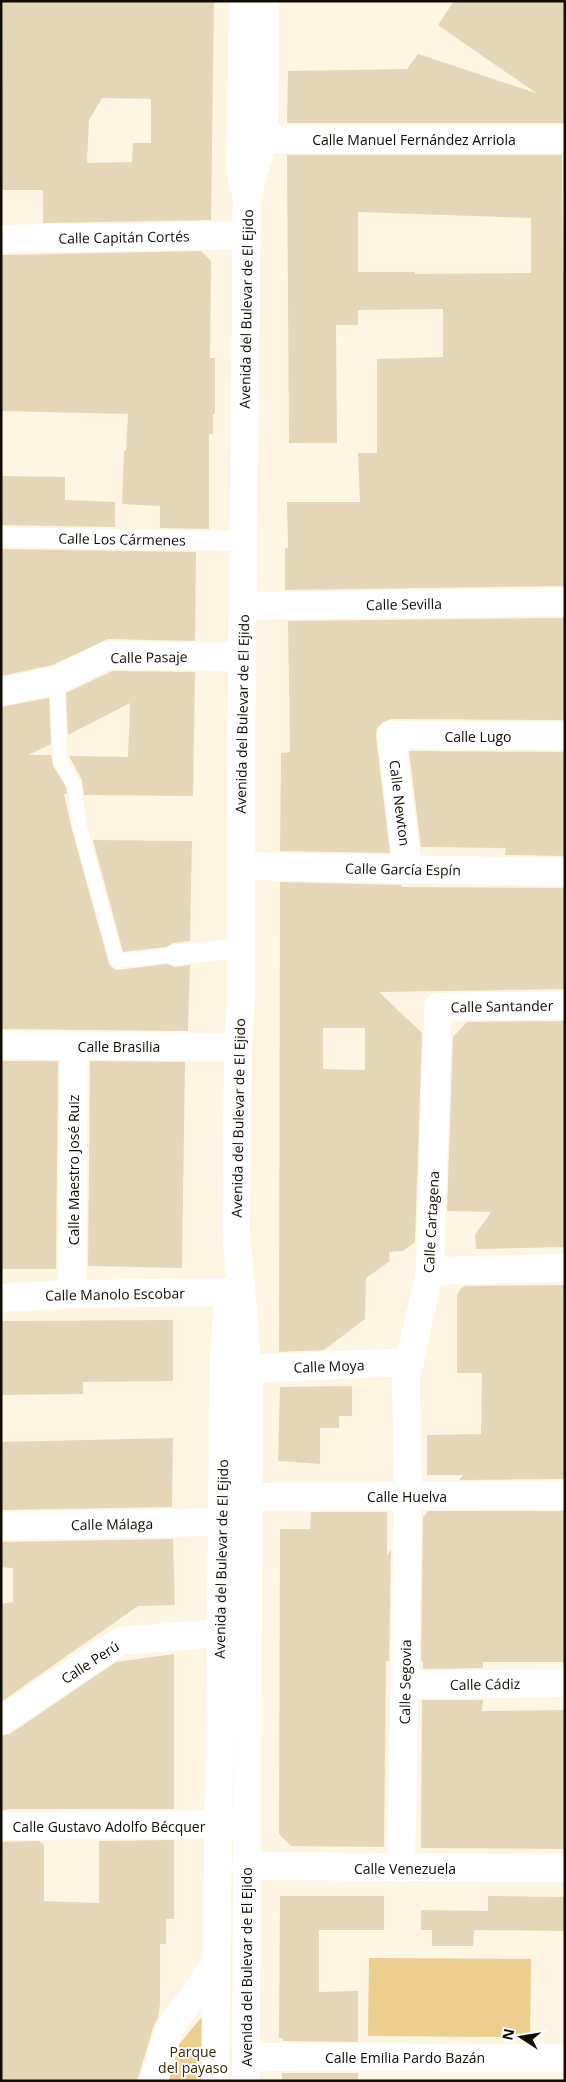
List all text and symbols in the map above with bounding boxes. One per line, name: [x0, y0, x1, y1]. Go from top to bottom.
street label: Calle Manuel Fernández Arriola: [312, 130, 516, 149]
street label: Avenida del Bulevar de El Ejido: [235, 209, 257, 409]
street label: Calle Capitán Cortés: [58, 226, 190, 248]
street label: Calle Los Cármenes: [58, 528, 186, 550]
street label: Calle Sevilla: [366, 594, 442, 614]
street label: Avenida del Bulevar de El Ejido: [231, 614, 253, 814]
street label: Calle Pasaje: [110, 647, 188, 667]
street label: Calle Lugo: [444, 727, 512, 746]
street label: Calle Newton: [385, 759, 415, 847]
street label: Calle García Espín: [345, 858, 461, 880]
street label: Calle Santander: [450, 996, 554, 1016]
street label: Avenida del Bulevar de El Ejido: [227, 1018, 249, 1218]
street label: Calle Brasilia: [78, 1037, 160, 1056]
street label: Calle Maestro José Ruiz: [64, 1094, 83, 1245]
street label: Calle Cartagena: [419, 1171, 443, 1273]
street label: Calle Manolo Escobar: [45, 1283, 185, 1305]
street label: Calle Moya: [293, 1355, 365, 1377]
street label: Avenida del Bulevar de El Ejido: [210, 1459, 232, 1659]
street label: Calle Huelva: [367, 1487, 447, 1506]
street label: Calle Málaga: [71, 1514, 153, 1534]
street label: Calle Perú: [57, 1636, 123, 1688]
street label: Calle Segovia: [395, 1639, 415, 1725]
street label: Calle Cádiz: [450, 1674, 521, 1694]
street label: Calle Gustavo Adolfo Bécquer: [13, 1817, 206, 1836]
street label: Calle Venezuela: [354, 1859, 456, 1878]
street label: Avenida del Bulevar de El Ejido: [237, 1867, 256, 2067]
north arrow: [496, 2012, 546, 2062]
text: N: [497, 2027, 518, 2042]
park label: Parque del payaso: [158, 2042, 228, 2077]
street label: Calle Emilia Pardo Bazán: [325, 2048, 485, 2067]

